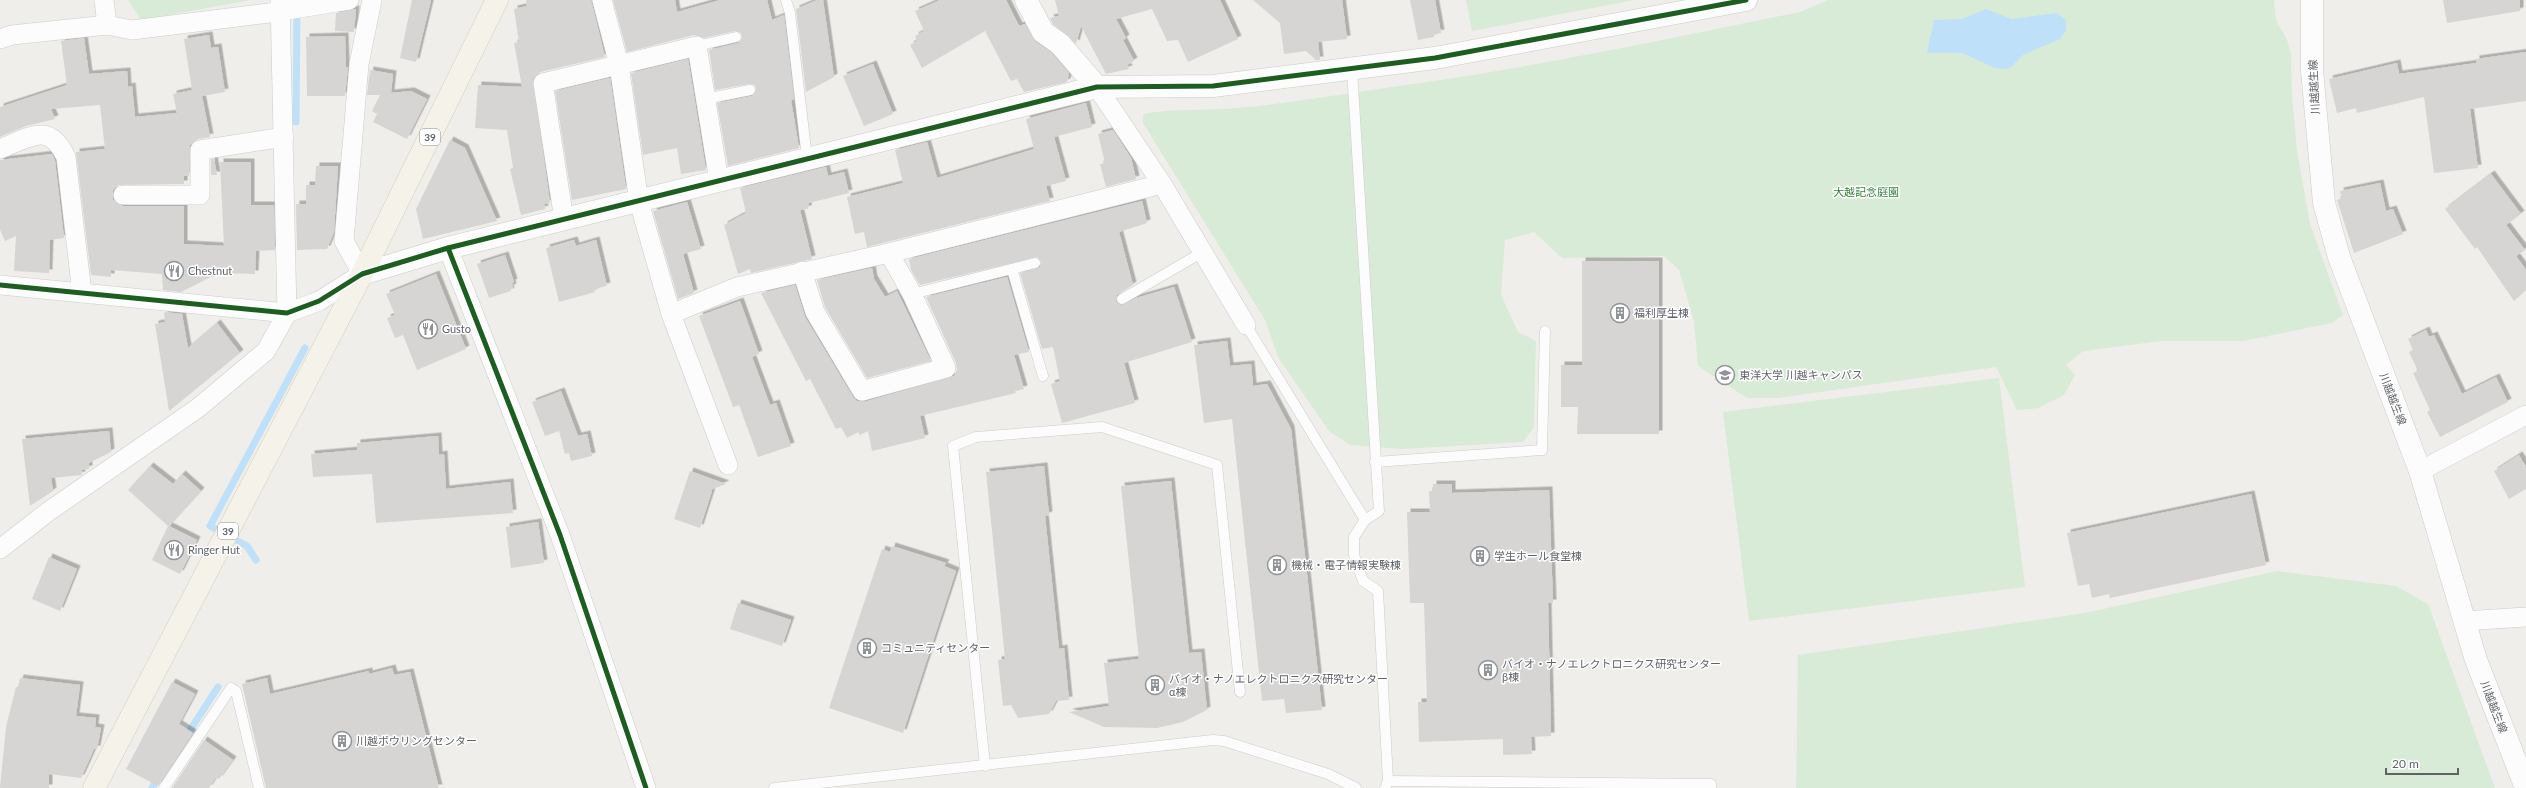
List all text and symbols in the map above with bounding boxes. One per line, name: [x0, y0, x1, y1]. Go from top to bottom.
street label: 川越越生線: [2306, 59, 2321, 115]
road number: 39: [420, 129, 440, 145]
park label: 大越記念庭園: [1833, 185, 1899, 198]
restaurant icon: Chestnut: [163, 260, 185, 282]
place label: Chestnut: [188, 264, 232, 277]
building icon: 福利厚生棟: [1609, 302, 1631, 324]
place label: 福利厚生棟: [1634, 306, 1689, 319]
restaurant icon: Gusto: [417, 318, 439, 340]
place label: Gusto: [442, 322, 471, 335]
school or university icon: 東洋大学 川越キャンパス: [1714, 364, 1736, 386]
place label: 東洋大学 川越キャンパス: [1739, 368, 1863, 381]
street label: 川越越生線: [2378, 371, 2409, 427]
road number: 39: [218, 523, 238, 539]
restaurant icon: Ringer Hut: [163, 539, 185, 561]
place label: Ringer Hut: [188, 543, 240, 556]
building icon: 学生ホール食堂棟: [1469, 545, 1491, 567]
place label: 学生ホール食堂棟: [1494, 549, 1582, 562]
building icon: 機械・電子情報実験棟: [1266, 554, 1288, 576]
place label: 機械・電子情報実験棟: [1291, 558, 1401, 571]
building icon: コミュニティセンター: [856, 637, 878, 659]
place label: コミュニティセンター: [881, 641, 990, 654]
place label: バイオ・ナノエレクトロニクス研究センター β棟: [1502, 657, 1721, 683]
building icon: バイオ・ナノエレクトロニクス研究センター β棟: [1477, 659, 1499, 681]
place label: バイオ・ナノエレクトロニクス研究センター α棟: [1169, 672, 1388, 698]
building icon: バイオ・ナノエレクトロニクス研究センター α棟: [1144, 674, 1166, 696]
street label: 川越越生線: [2479, 679, 2510, 735]
building icon: 川越ボウリングセンター: [331, 730, 353, 752]
place label: 川越ボウリングセンター: [356, 734, 477, 747]
scale bar: [2386, 750, 2458, 776]
text: 20 m: [2392, 756, 2419, 771]

